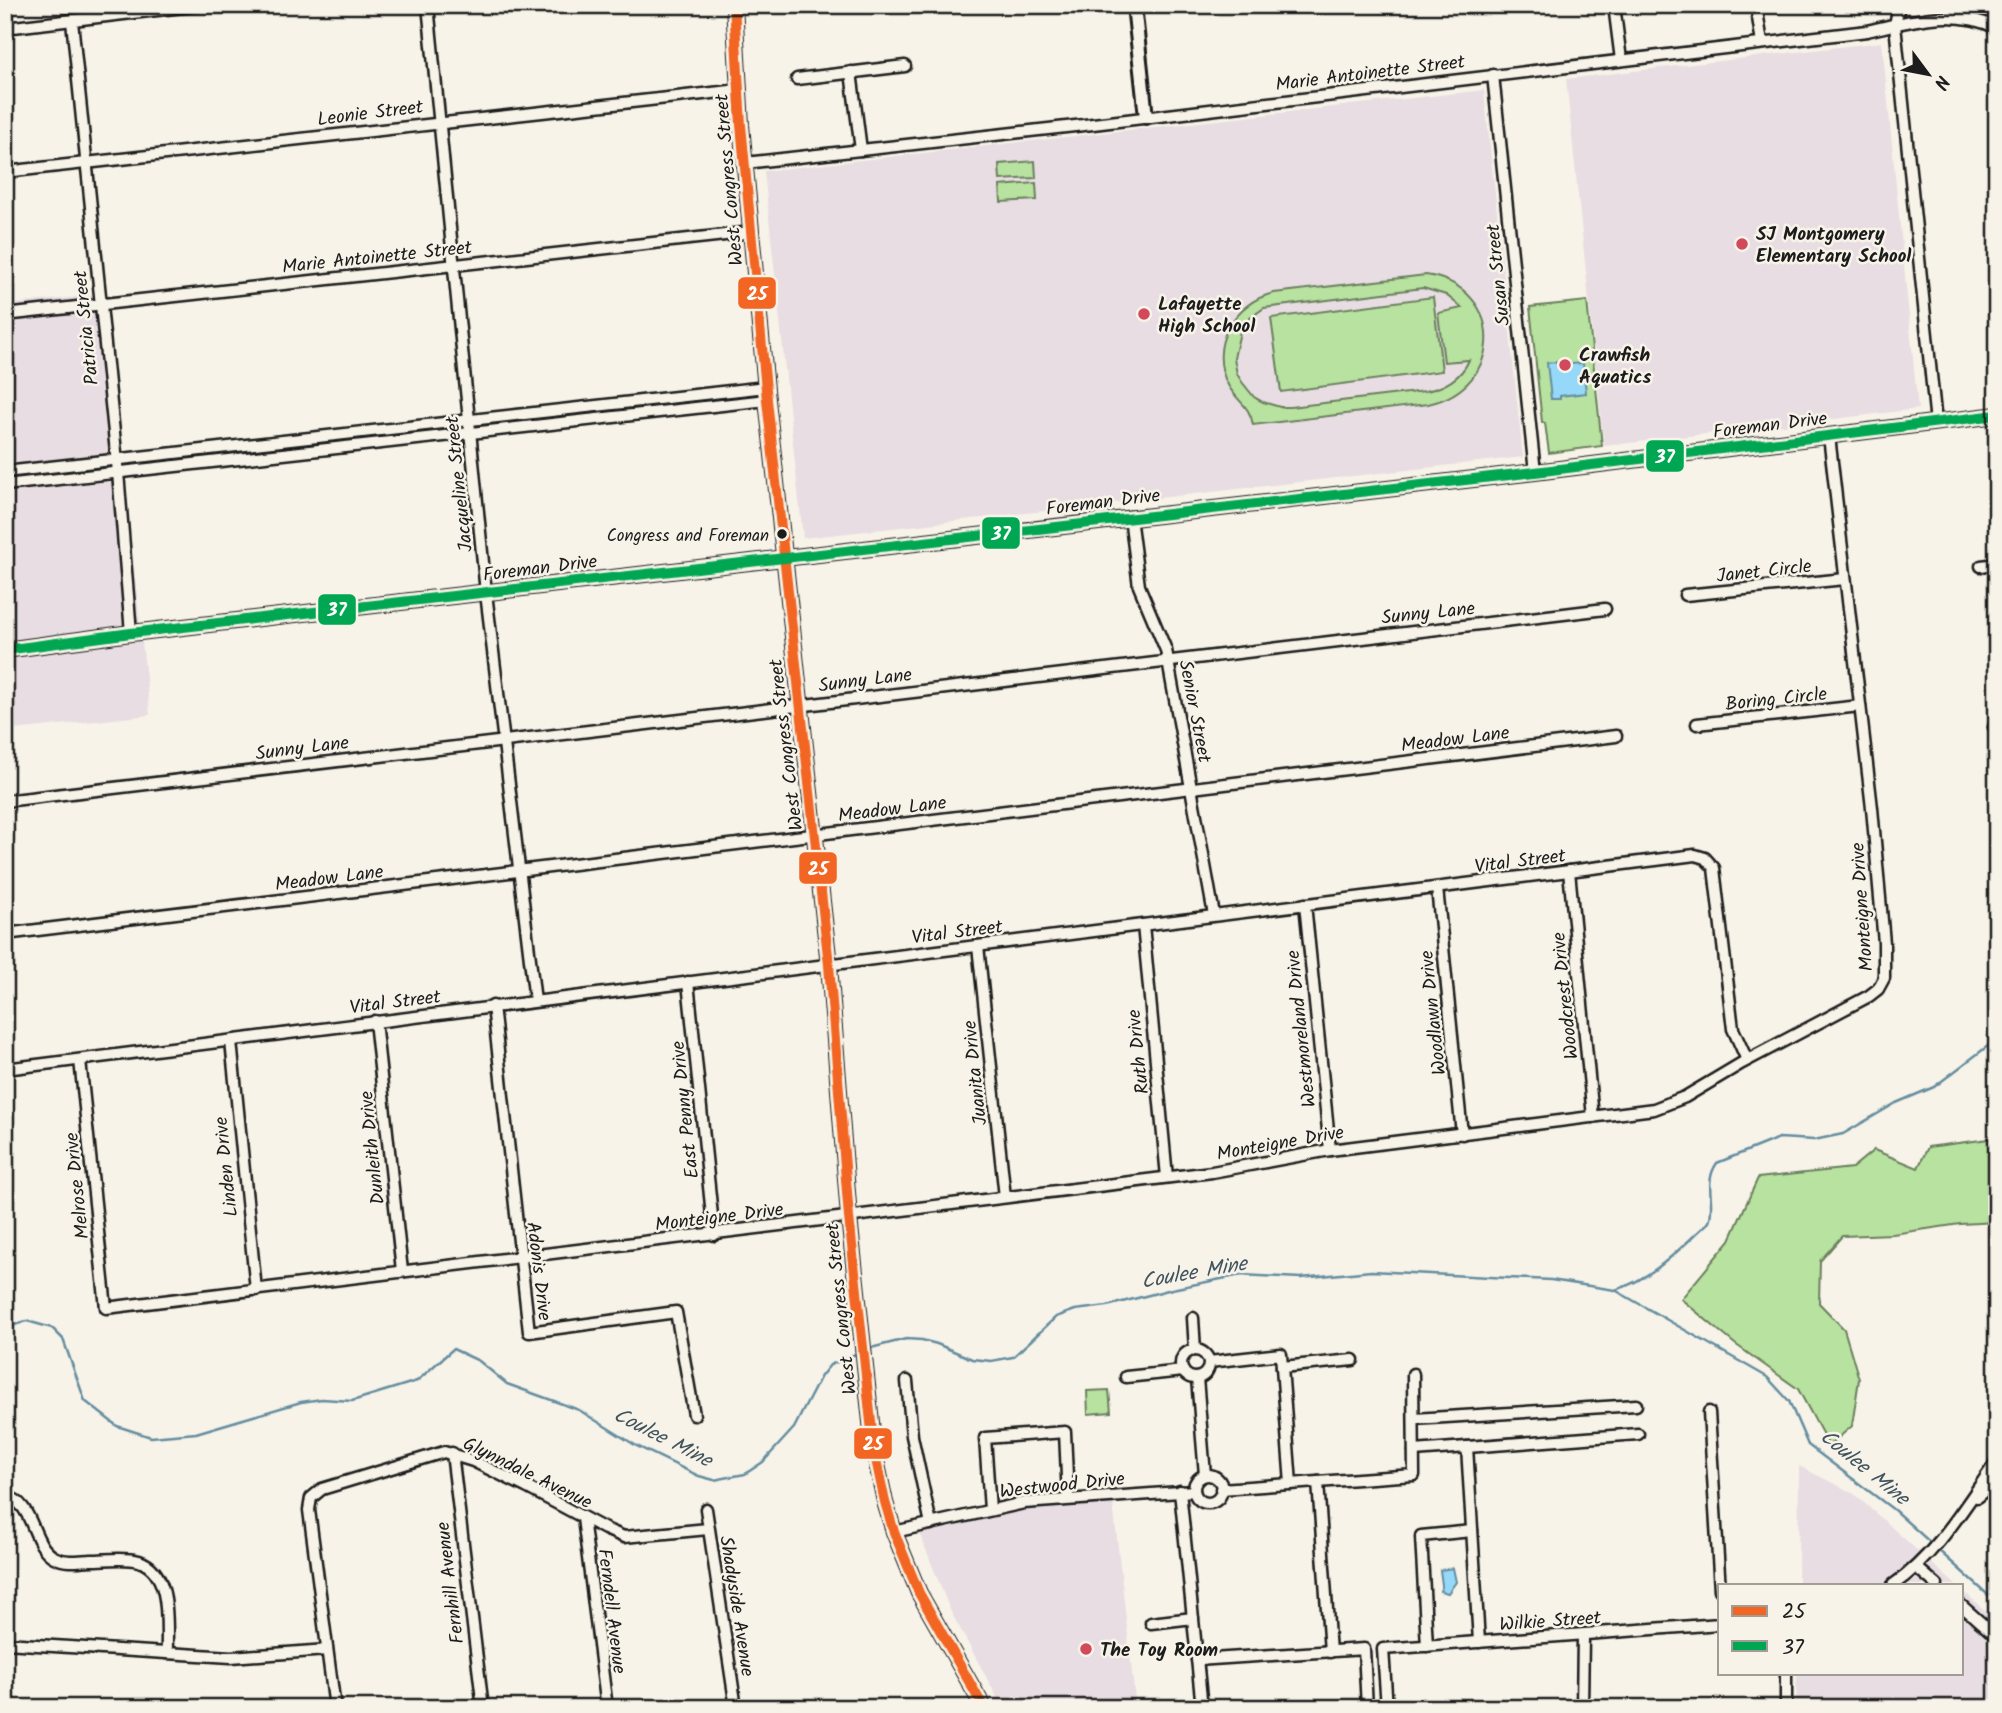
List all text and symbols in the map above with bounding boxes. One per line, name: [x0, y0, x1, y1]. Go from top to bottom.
north arrow: [1894, 38, 1964, 108]
street label: Marie Antoinette Street: [1274, 47, 1467, 100]
text: N: [1925, 69, 1957, 95]
street label: West Congress Street: [707, 92, 752, 267]
street label: Leonie Street: [316, 93, 426, 135]
place label: SJ Montgomery Elementary School: [1756, 220, 1912, 272]
street label: Susan Street: [1479, 222, 1519, 327]
street label: Marie Antoinette Street: [281, 233, 474, 283]
marker: SJ Montgomery Elementary School: [1734, 236, 1750, 252]
street label: Patricia Street: [66, 268, 108, 387]
line badge: 25: [737, 276, 777, 310]
text: 25: [747, 280, 769, 310]
place label: Lafayette High School: [1158, 290, 1256, 342]
marker: Lafayette High School: [1136, 306, 1152, 322]
place label: Crawfish Aquatics: [1579, 341, 1652, 393]
marker: Crawfish Aquatics: [1557, 357, 1573, 373]
street label: Foreman Drive: [1711, 404, 1829, 448]
street label: Jacqueline Street: [438, 414, 482, 553]
line badge: 37: [1645, 439, 1685, 473]
text: 37: [1654, 443, 1676, 473]
street label: Foreman Drive: [1044, 481, 1162, 525]
line badge: 37: [981, 516, 1021, 550]
text: 37: [990, 520, 1012, 550]
place label: Congress and Foreman: [607, 523, 769, 550]
marker: Congress and Foreman: [775, 527, 789, 541]
street label: Foreman Drive: [481, 547, 599, 591]
street label: Janet Circle: [1715, 552, 1814, 592]
line badge: 37: [317, 593, 357, 626]
street label: Sunny Lane: [1380, 594, 1477, 634]
text: 37: [326, 596, 348, 626]
street label: West Congress Street: [762, 657, 812, 832]
street label: Senior Street: [1169, 657, 1219, 766]
street label: Sunny Lane: [817, 660, 914, 702]
street label: Boring Circle: [1724, 680, 1829, 720]
street label: Meadow Lane: [1399, 718, 1512, 762]
street label: Sunny Lane: [254, 728, 351, 770]
street label: Meadow Lane: [836, 788, 949, 832]
street label: Vital Street: [1473, 841, 1568, 882]
street label: Monteigne Drive: [1843, 841, 1882, 972]
line badge: 25: [798, 851, 838, 885]
text: 25: [808, 855, 830, 885]
street label: Meadow Lane: [273, 857, 386, 901]
street label: Vital Street: [910, 912, 1005, 953]
street label: Woodcrest Drive: [1544, 930, 1588, 1061]
street label: Westmoreland Drive: [1279, 948, 1325, 1109]
street label: Woodlawn Drive: [1412, 948, 1455, 1077]
street label: Vital Street: [348, 982, 443, 1023]
street label: Ruth Drive: [1120, 1007, 1158, 1096]
street label: Juanita Drive: [956, 1019, 996, 1127]
street label: East Penny Drive: [664, 1039, 708, 1180]
street label: Dunleith Drive: [352, 1089, 394, 1206]
street label: Linden Drive: [207, 1115, 247, 1218]
street label: Monteigne Drive: [1214, 1118, 1347, 1170]
street label: Melrose Drive: [57, 1131, 98, 1241]
street label: Monteigne Drive: [653, 1195, 786, 1241]
street label: Adonis Drive: [517, 1220, 559, 1323]
street label: West Congress Street: [818, 1221, 866, 1396]
water label: Coulee Mine: [1139, 1248, 1252, 1299]
water label: Coulee Mine: [607, 1399, 720, 1478]
water label: Coulee Mine: [1812, 1422, 1918, 1516]
line badge: 25: [853, 1427, 893, 1460]
street label: Glynndale Avenue: [457, 1429, 597, 1518]
text: 25: [863, 1430, 885, 1460]
street label: Westwood Drive: [998, 1464, 1127, 1507]
street label: Fernhill Avenue: [429, 1520, 473, 1645]
street label: Shadyside Avenue: [710, 1534, 762, 1679]
street label: Ferndell Avenue: [588, 1547, 634, 1676]
legend: [1718, 1584, 1964, 1674]
text: 25: [1782, 1596, 1807, 1629]
street label: Wilkie Street: [1498, 1603, 1603, 1641]
text: 37: [1782, 1632, 1805, 1665]
place label: The Toy Room: [1100, 1636, 1218, 1666]
marker: The Toy Room: [1078, 1641, 1094, 1657]

